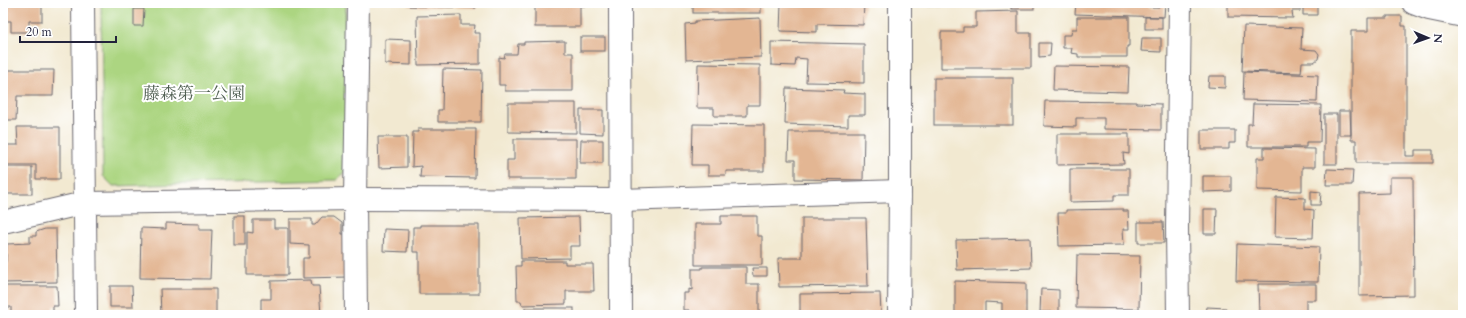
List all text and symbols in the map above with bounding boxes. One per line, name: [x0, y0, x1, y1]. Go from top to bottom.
scale bar: [20, 18, 116, 44]
north arrow: [1408, 18, 1448, 58]
text: 20 m: [26, 24, 53, 40]
text: N: [1430, 33, 1445, 44]
park label: 藤森第一公園: [143, 82, 245, 105]

